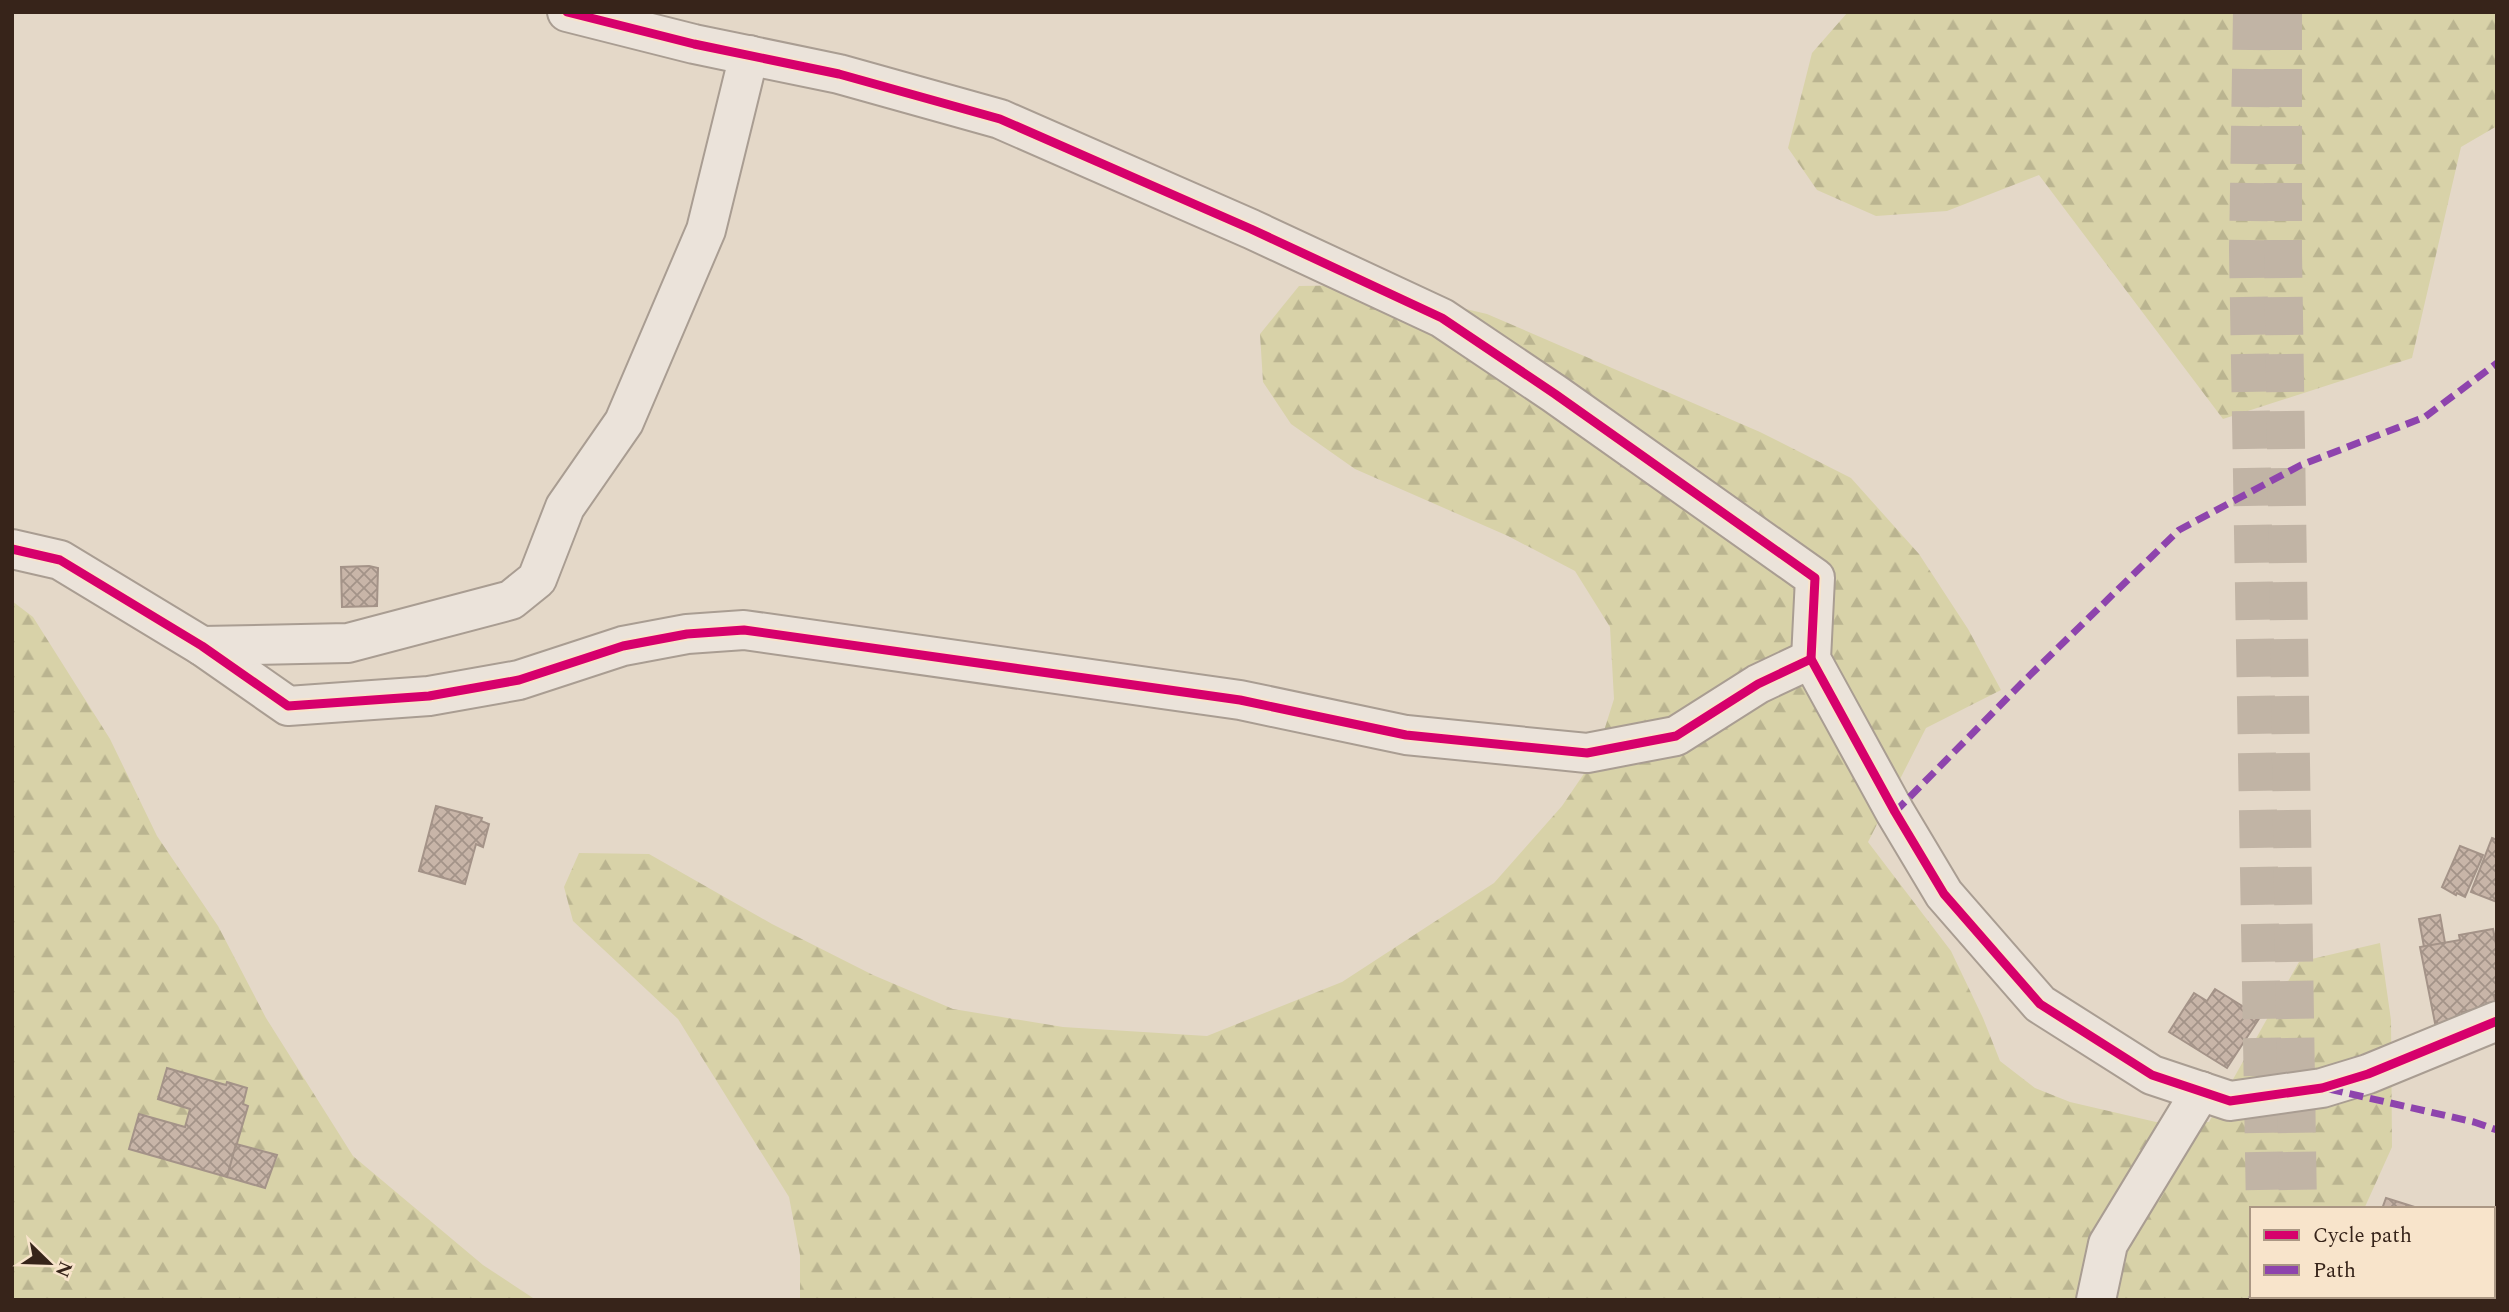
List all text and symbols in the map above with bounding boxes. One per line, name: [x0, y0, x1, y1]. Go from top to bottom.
legend: [2250, 1207, 2495, 1298]
text: Cycle path: [2313, 1220, 2412, 1252]
north arrow: [14, 1228, 84, 1298]
text: Path: [2313, 1255, 2356, 1287]
text: N: [47, 1256, 80, 1282]

